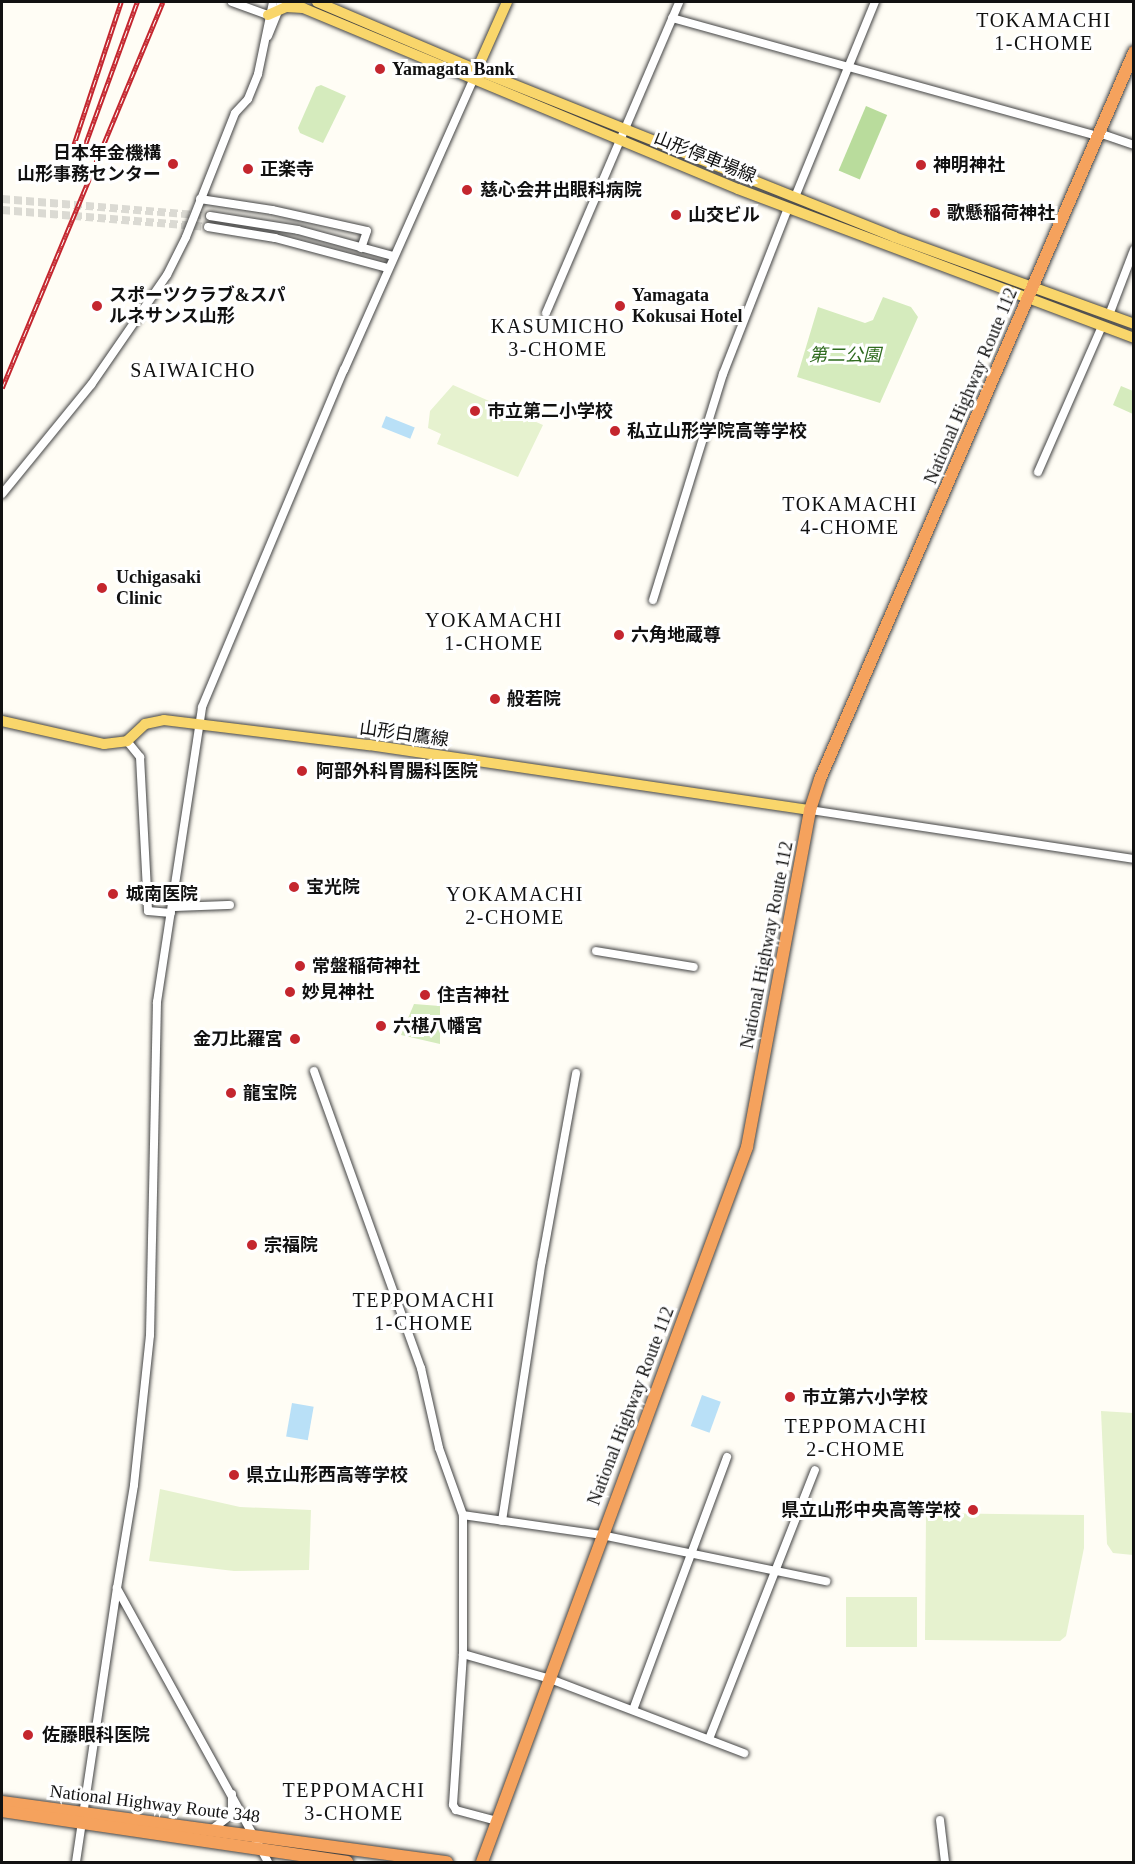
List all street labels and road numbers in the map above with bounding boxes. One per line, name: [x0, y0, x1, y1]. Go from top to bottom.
street label: 山形停車場線: [651, 127, 759, 187]
street label: National Highway Route 112: [920, 285, 1022, 487]
street label: 山形白鷹線: [358, 717, 450, 751]
street label: National Highway Route 112: [736, 839, 798, 1051]
street label: National Highway Route 112: [583, 1304, 679, 1508]
street label: National Highway Route 348: [49, 1780, 261, 1828]

